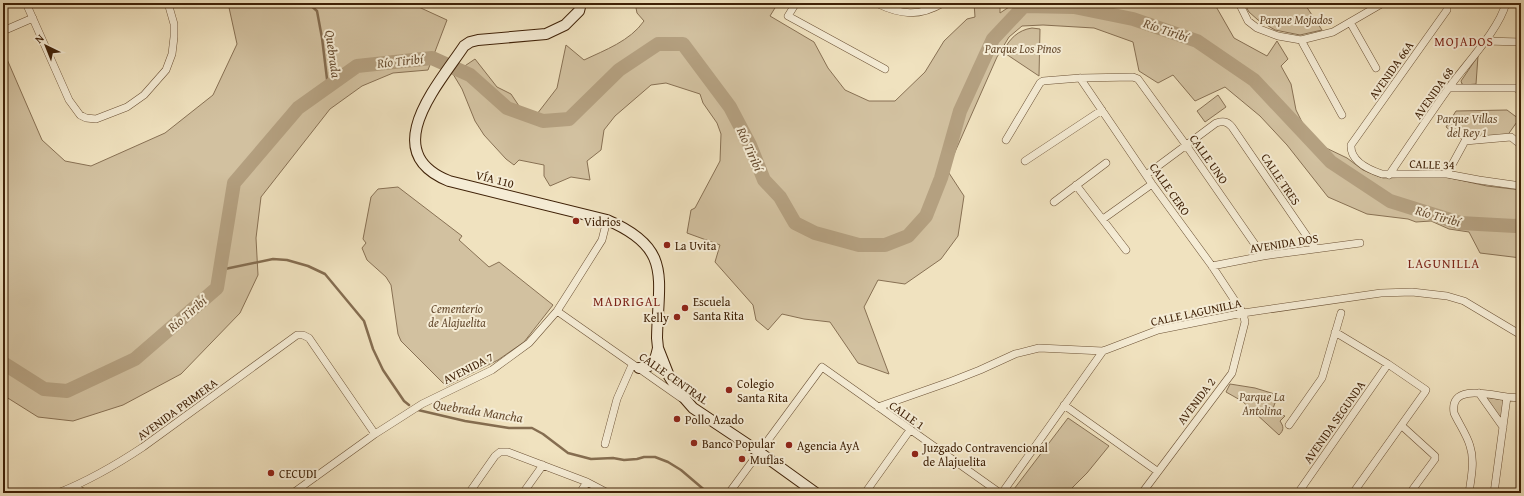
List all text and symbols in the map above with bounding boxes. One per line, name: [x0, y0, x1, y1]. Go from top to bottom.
park label: Parque Mojados: [1259, 11, 1333, 28]
water label: Río Tiribí: [1140, 13, 1193, 47]
north arrow: [26, 26, 66, 66]
water label: Quebrada: [320, 29, 346, 79]
text: N: [31, 30, 48, 47]
district label: MOJADOS: [1434, 32, 1494, 51]
street label: AVENIDA 66A: [1365, 37, 1418, 103]
park label: Parque Los Pinos: [984, 40, 1062, 57]
water label: Río Tiribí: [375, 49, 426, 73]
street label: AVENIDA 68: [1409, 63, 1457, 123]
park label: Parque Villas del Rey 1: [1436, 110, 1498, 141]
water label: Río Tiribí: [731, 123, 769, 176]
street label: CALLE UNO: [1186, 131, 1232, 187]
street label: CALLE TRES: [1257, 150, 1305, 208]
street label: CALLE 34: [1409, 155, 1455, 173]
street label: CALLE CERO: [1146, 159, 1194, 219]
street label: VÍA 110: [474, 166, 516, 192]
water label: Río Tiribí: [1412, 200, 1465, 232]
place label: Vidrios: [584, 213, 621, 230]
marker: Vidrios: [571, 216, 581, 226]
street label: AVENIDA DOS: [1249, 229, 1320, 257]
place label: La Uvita: [675, 237, 717, 254]
marker: La Uvita: [662, 240, 672, 250]
district label: LAGUNILLA: [1408, 254, 1480, 273]
water label: Río Tiribí: [163, 291, 212, 337]
district label: MADRIGAL: [593, 292, 661, 311]
place label: Escuela Santa Rita: [693, 293, 744, 324]
street label: CALLE LAGUNILLA: [1149, 294, 1244, 330]
park label: Cementerio de Alajuelita: [428, 300, 486, 331]
marker: Escuela Santa Rita: [680, 303, 690, 313]
place label: Kelly: [644, 309, 669, 326]
marker: Kelly: [672, 312, 682, 322]
street label: AVENIDA 7: [440, 348, 496, 388]
street label: CALLE CENTRAL: [636, 348, 712, 408]
street label: AVENIDA PRIMERA: [133, 374, 221, 444]
street label: AVENIDA 2: [1173, 374, 1219, 428]
place label: Colegio Santa Rita: [737, 375, 788, 406]
street label: AVENIDA SEGUNDA: [1299, 377, 1369, 467]
marker: Colegio Santa Rita: [724, 385, 734, 395]
park label: Parque La Antolina: [1238, 388, 1285, 419]
water label: Quebrada Mancha: [432, 395, 524, 427]
street label: CALLE 1: [886, 397, 928, 433]
place label: Pollo Azado: [685, 411, 744, 428]
marker: Pollo Azado: [672, 414, 682, 424]
place label: Banco Popular: [702, 435, 775, 452]
place label: Agencia AyA: [797, 437, 860, 454]
marker: Banco Popular: [689, 438, 699, 448]
place label: Juzgado Contravencional de Alajuelita: [921, 439, 1049, 470]
marker: Agencia AyA: [784, 440, 794, 450]
marker: Juzgado Contravencional de Alajuelita: [910, 449, 920, 459]
place label: Muflas: [750, 451, 784, 468]
marker: Muflas: [737, 454, 747, 464]
place label: CECUDI: [279, 465, 317, 482]
marker: CECUDI: [266, 468, 276, 478]

